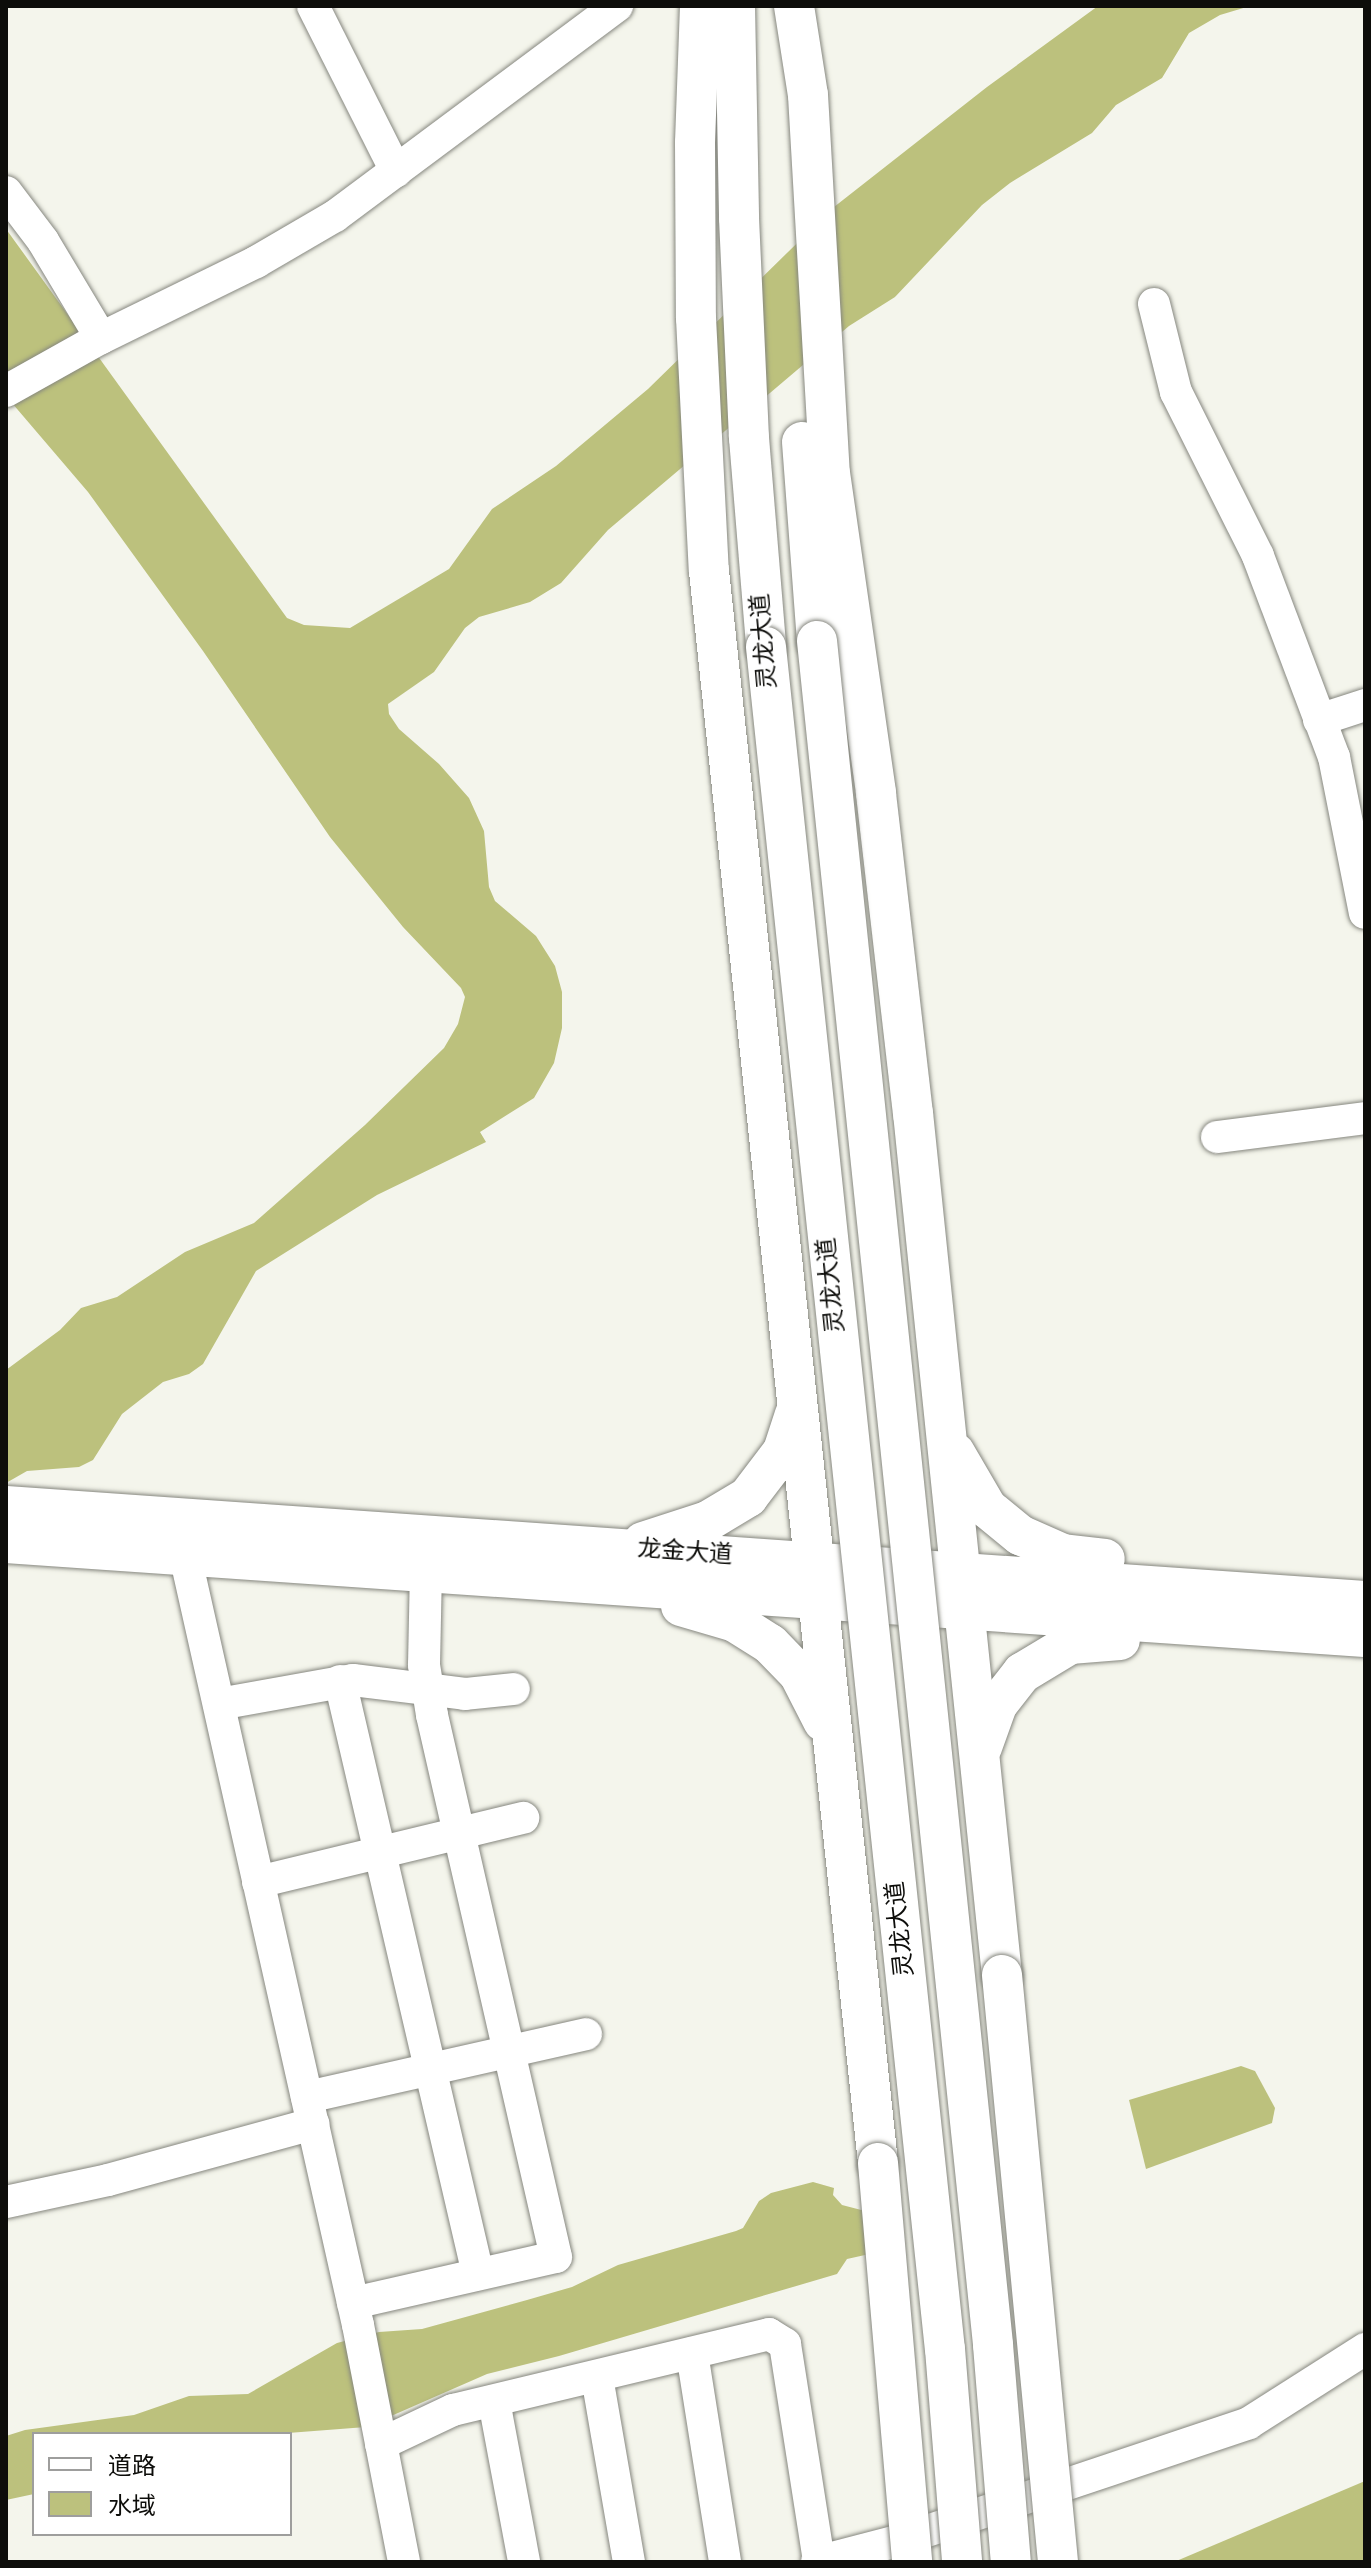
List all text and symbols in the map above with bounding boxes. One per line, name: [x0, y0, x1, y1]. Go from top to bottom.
street label: 灵龙大道: [746, 592, 784, 690]
street label: 灵龙大道: [813, 1236, 851, 1334]
street label: 龙金大道: [636, 1535, 734, 1571]
street label: 灵龙大道: [882, 1880, 920, 1978]
legend: [32, 2432, 292, 2536]
text: 道路: [108, 2455, 156, 2479]
text: 水域: [108, 2495, 156, 2519]

